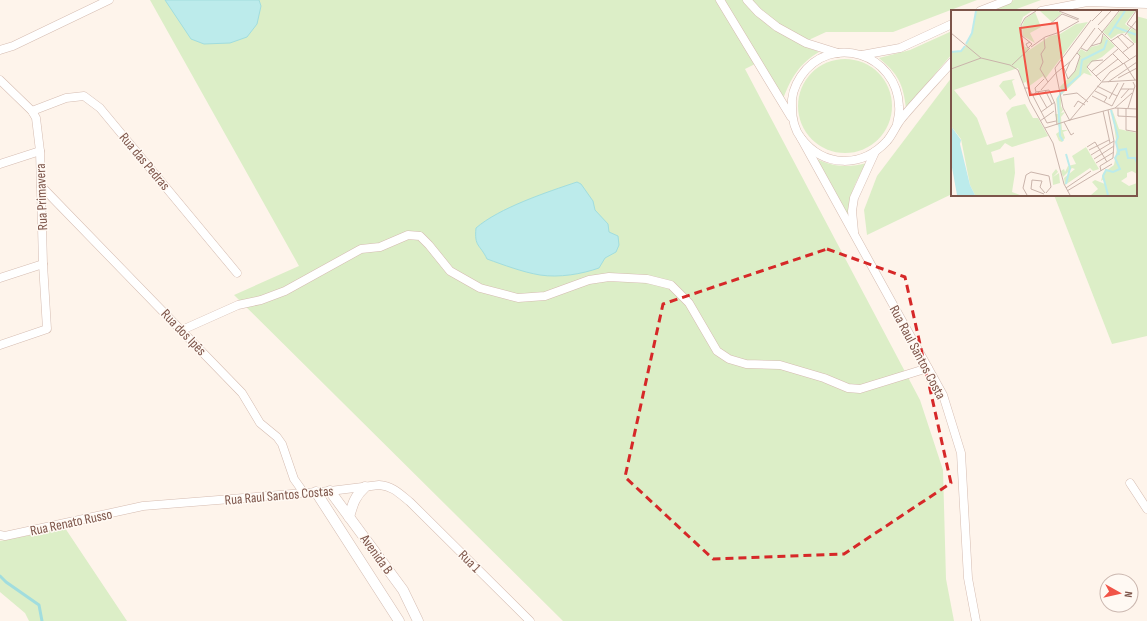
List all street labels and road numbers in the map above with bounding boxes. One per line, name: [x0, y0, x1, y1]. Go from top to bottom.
street label: Rua das Pedras: [116, 129, 174, 194]
street label: Rua Primavera: [32, 163, 51, 231]
street label: Rua Raul Santos Costa: [886, 302, 949, 402]
street label: Rua dos Ipês: [157, 306, 210, 359]
street label: Rua Raul Santos Costas: [224, 482, 334, 509]
street label: Rua Renato Russo: [29, 505, 114, 539]
street label: Avenida B: [356, 530, 397, 578]
street label: Rua 1: [455, 547, 485, 576]

